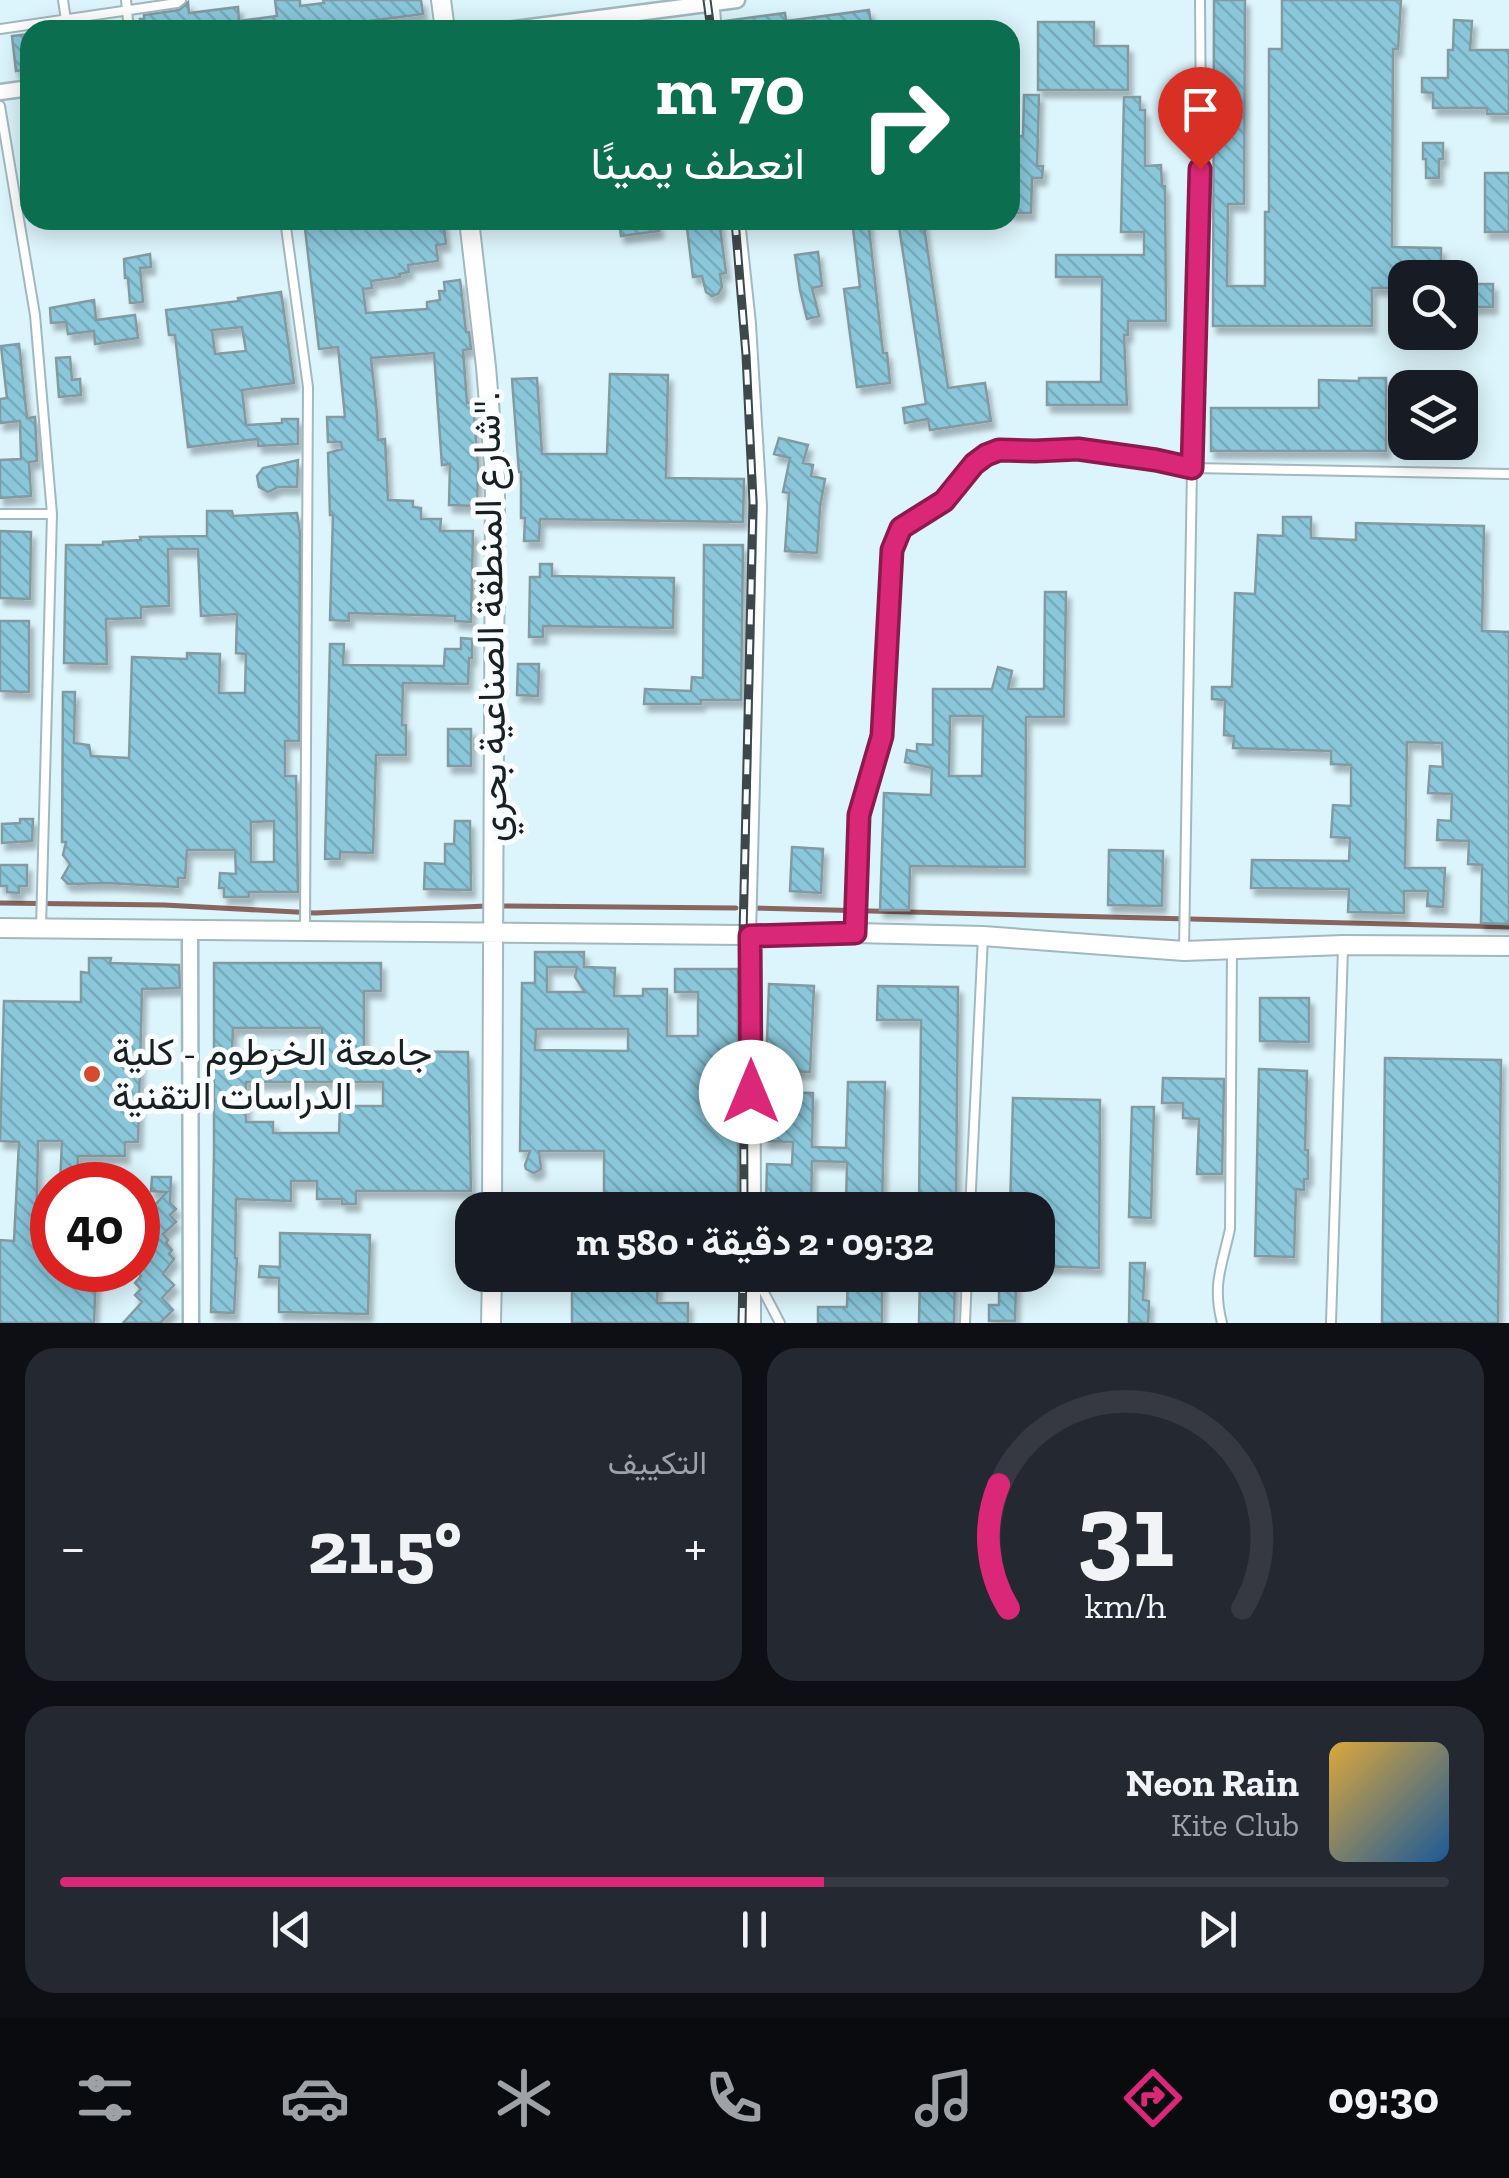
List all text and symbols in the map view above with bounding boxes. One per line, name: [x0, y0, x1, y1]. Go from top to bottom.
text: 70 m: [656, 48, 805, 132]
icon: right: [840, 60, 970, 190]
pin: [1158, 67, 1243, 170]
icon: arrive: [1173, 82, 1228, 137]
text: انعطف يمينًا: [591, 137, 805, 191]
map controls: [1388, 260, 1478, 460]
button: search: [1388, 260, 1478, 350]
button: layers: [1388, 370, 1478, 460]
street label: شارع المنطقة الصناعية بحري".: [463, 394, 525, 843]
place label: جامعة الخرطوم - كلية الدراسات التقنية: [112, 1029, 432, 1119]
position arrow: [699, 1040, 803, 1144]
marker: جامعة الخرطوم - كلية الدراسات التقنية: [81, 1063, 103, 1085]
speed limit sign: 40: [30, 1162, 160, 1292]
text: 09:32 · 2 دقيقة · 580 m: [576, 1219, 934, 1265]
text: التكييف: [608, 1444, 707, 1482]
text: 31: [1077, 1468, 1174, 1593]
text: 21.5°: [308, 1502, 462, 1592]
text: −: [60, 1514, 86, 1580]
text: +: [684, 1514, 707, 1580]
text: km/h: [1085, 1584, 1166, 1627]
text: Neon Rain: [1126, 1760, 1299, 1806]
text: Kite Club: [1171, 1806, 1299, 1844]
icon: previous: [264, 1902, 319, 1957]
icon: pause: [727, 1902, 782, 1957]
icon: next: [1190, 1902, 1245, 1957]
icon: filters: [70, 2063, 140, 2133]
icon: car: [280, 2063, 350, 2133]
icon: climate: [489, 2063, 559, 2133]
icon: phone: [699, 2063, 769, 2133]
icon: music: [909, 2063, 979, 2133]
icon: directions: [1118, 2063, 1188, 2133]
text: 09:30: [1328, 2071, 1439, 2125]

